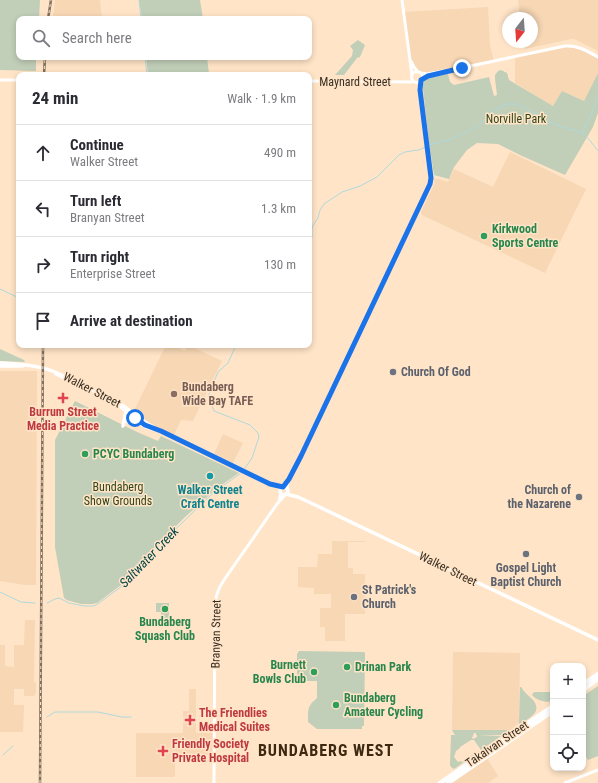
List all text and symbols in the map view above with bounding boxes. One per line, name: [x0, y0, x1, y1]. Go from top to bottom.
north arrow: [502, 12, 538, 48]
search box: [16, 16, 312, 60]
icon: search: [30, 27, 52, 49]
text: Search here: [62, 29, 132, 47]
route end: [453, 59, 471, 77]
street label: Maynard Street: [319, 75, 391, 89]
text: 24 min: [32, 88, 78, 108]
text: Walk · 1.9 km: [227, 91, 296, 106]
park label: Norville Park: [486, 112, 547, 126]
text: Continue: [70, 136, 124, 154]
icon: ahead: [32, 142, 54, 164]
text: 490 m: [264, 145, 296, 160]
text: Walker Street: [70, 154, 138, 169]
text: Turn left: [70, 192, 121, 210]
icon: left: [32, 198, 54, 220]
text: 1.3 km: [261, 201, 296, 216]
text: Branyan Street: [70, 210, 145, 225]
place label: Kirkwood Sports Centre: [492, 222, 559, 250]
marker: Kirkwood Sports Centre: [479, 231, 489, 241]
text: Turn right: [70, 248, 129, 266]
icon: right: [32, 254, 54, 276]
text: 130 m: [264, 257, 296, 272]
text: Enterprise Street: [70, 266, 155, 281]
icon: arrive: [32, 310, 54, 332]
text: Arrive at destination: [70, 312, 193, 330]
place label: Church Of God: [401, 365, 471, 379]
marker: Church Of God: [388, 367, 398, 377]
street label: Walker Street: [61, 369, 124, 411]
place label: Bundaberg Wide Bay TAFE: [182, 380, 253, 408]
marker: Bundaberg Wide Bay TAFE: [169, 389, 179, 399]
marker: Burrum Street Media Practice: [57, 392, 69, 404]
place label: Burrum Street Media Practice: [27, 405, 99, 433]
route start: [126, 409, 144, 427]
place label: PCYC Bundaberg: [93, 447, 174, 461]
marker: PCYC Bundaberg: [80, 449, 90, 459]
marker: Walker Street Craft Centre: [205, 471, 215, 481]
park label: Bundaberg Show Grounds: [84, 480, 152, 508]
place label: Walker Street Craft Centre: [178, 483, 243, 511]
place label: Church of the Nazarene: [508, 483, 571, 511]
marker: Church of the Nazarene: [574, 492, 584, 502]
water label: Saltwater Creek: [116, 523, 182, 590]
street label: Walker Street: [417, 549, 480, 589]
marker: Gospel Light Baptist Church: [521, 549, 531, 559]
place label: Gospel Light Baptist Church: [491, 561, 562, 589]
place label: St Patrick's Church: [362, 583, 417, 611]
marker: St Patrick's Church: [349, 592, 359, 602]
street label: Branyan Street: [208, 599, 224, 669]
marker: Bundaberg Squash Club: [160, 604, 170, 614]
place label: Bundaberg Squash Club: [135, 615, 195, 643]
place label: Burnett Bowls Club: [253, 658, 306, 686]
place label: Drinan Park: [355, 660, 411, 674]
marker: Drinan Park: [342, 662, 352, 672]
map controls: [550, 663, 586, 771]
button: +: [550, 663, 586, 699]
marker: Burnett Bowls Club: [309, 667, 319, 677]
place label: Bundaberg Amateur Cycling: [344, 691, 423, 719]
button: −: [550, 699, 586, 735]
marker: Bundaberg Amateur Cycling: [331, 700, 341, 710]
place label: The Friendlies Medical Suites: [199, 706, 271, 734]
marker: The Friendlies Medical Suites: [184, 714, 196, 726]
street label: Takalvan Street: [463, 718, 531, 770]
button: locate: [550, 735, 586, 771]
place label: Friendly Society Private Hospital: [172, 737, 250, 765]
district label: BUNDABERG WEST: [258, 741, 394, 760]
marker: Friendly Society Private Hospital: [157, 745, 169, 757]

